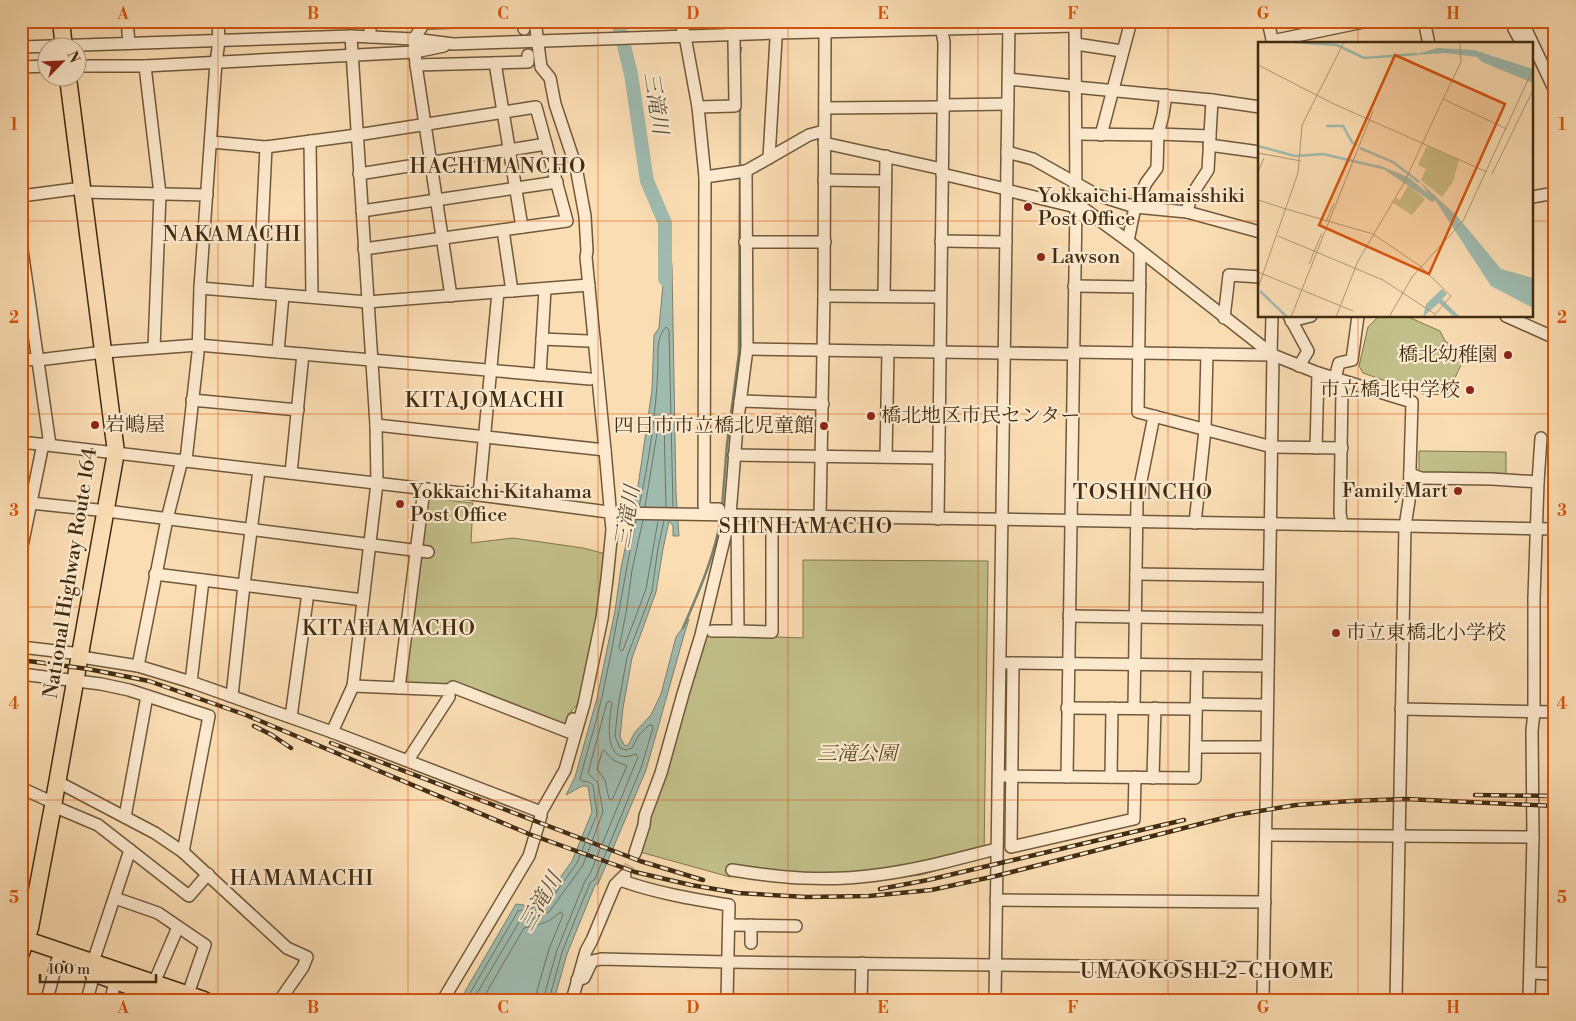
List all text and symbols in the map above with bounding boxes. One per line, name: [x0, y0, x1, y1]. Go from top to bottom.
text: A: [116, 4, 129, 24]
text: B: [307, 4, 319, 24]
text: C: [497, 4, 509, 24]
text: D: [687, 4, 700, 24]
text: E: [877, 4, 889, 24]
text: F: [1067, 4, 1079, 24]
text: G: [1257, 4, 1270, 24]
text: H: [1446, 4, 1460, 24]
north arrow: [38, 38, 88, 88]
inset map: [1258, 42, 1534, 318]
text: N: [62, 48, 83, 66]
water label: 三滝川: [637, 70, 673, 138]
text: 1: [10, 115, 18, 135]
text: 1: [1558, 115, 1566, 135]
district label: HACHIMANCHO: [410, 154, 586, 180]
place label: Yokkaichi Hamaisshiki Post Office: [1037, 184, 1246, 232]
marker: Yokkaichi Hamaisshiki Post Office: [1022, 201, 1034, 213]
district label: NAKAMACHI: [162, 222, 302, 248]
place label: Lawson: [1051, 245, 1120, 270]
marker: Lawson: [1035, 251, 1047, 263]
text: 2: [9, 308, 19, 328]
text: 2: [1557, 308, 1567, 328]
place label: 橋北幼稚園: [1398, 343, 1498, 368]
marker: 橋北幼稚園: [1502, 349, 1514, 361]
place label: 市立橋北中学校: [1320, 378, 1460, 403]
marker: 市立橋北中学校: [1464, 384, 1476, 396]
district label: KITAJOMACHI: [405, 388, 565, 414]
place label: 橋北地区市民センター: [881, 404, 1080, 429]
marker: 橋北地区市民センター: [865, 410, 877, 422]
place label: 岩嶋屋: [105, 413, 165, 438]
place label: 四日市市立橋北児童館: [614, 414, 814, 439]
marker: 岩嶋屋: [89, 419, 101, 431]
marker: 四日市市立橋北児童館: [818, 420, 830, 432]
street label: National Highway Route 164: [39, 446, 103, 700]
place label: FamilyMart: [1342, 479, 1448, 504]
place label: Yokkaichi Kitahama Post Office: [409, 480, 593, 528]
district label: TOSHINCHO: [1073, 480, 1213, 506]
water label: 三滝川: [610, 482, 647, 550]
marker: FamilyMart: [1452, 485, 1464, 497]
marker: Yokkaichi Kitahama Post Office: [394, 498, 406, 510]
text: 3: [9, 501, 19, 521]
text: 3: [1557, 501, 1567, 521]
district label: SHINHAMACHO: [719, 514, 893, 540]
district label: KITAHAMACHO: [302, 616, 476, 642]
place label: 市立東橋北小学校: [1346, 621, 1506, 646]
marker: 市立東橋北小学校: [1330, 627, 1342, 639]
text: 4: [9, 694, 20, 714]
text: 4: [1557, 694, 1568, 714]
park label: 三滝公園: [817, 742, 900, 767]
district label: HAMAMACHI: [230, 866, 374, 892]
water label: 三滝川: [514, 866, 569, 936]
text: 5: [9, 888, 19, 908]
text: 5: [1557, 888, 1567, 908]
scale bar: [40, 951, 156, 983]
district label: UMAOKOSHI 2-CHOME: [1080, 959, 1334, 985]
text: 100 m: [48, 960, 90, 979]
text: A: [116, 998, 129, 1018]
text: B: [307, 998, 319, 1018]
text: C: [497, 998, 509, 1018]
text: D: [687, 998, 700, 1018]
text: E: [877, 998, 889, 1018]
text: F: [1067, 998, 1079, 1018]
text: G: [1257, 998, 1270, 1018]
text: H: [1446, 998, 1460, 1018]

